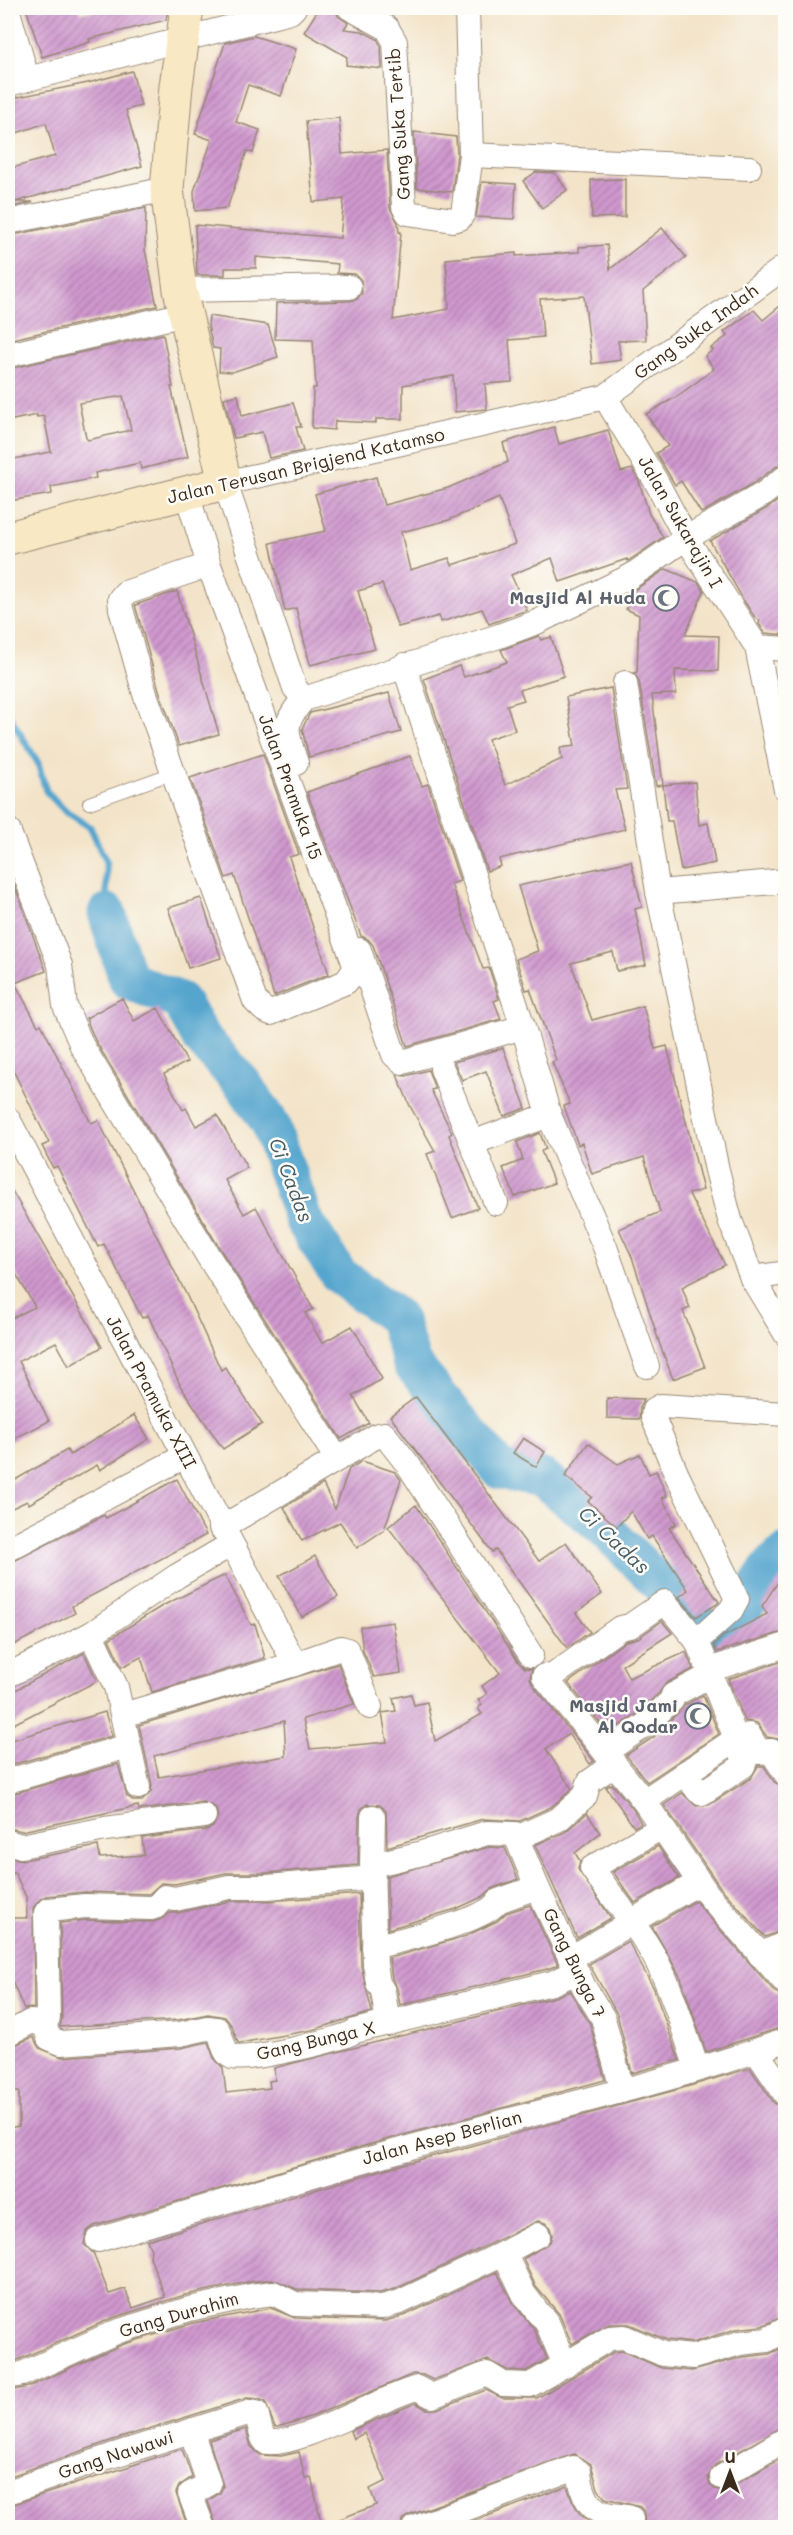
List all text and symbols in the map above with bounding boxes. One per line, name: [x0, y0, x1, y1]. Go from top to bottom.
street label: Gang Suka Tertib: [381, 47, 415, 201]
street label: Gang Suka Indah: [629, 278, 762, 384]
street label: Jalan Terusan Brigjend Katamso: [165, 421, 447, 509]
street label: Jalan Sukarajin I: [633, 451, 728, 592]
mosque icon: Masjid Al Huda: [651, 583, 681, 613]
place label: Masjid Al Huda: [509, 585, 646, 609]
street label: Jalan Pramuka 15: [253, 711, 328, 863]
water label: Ci Cadas: [264, 1134, 320, 1226]
street label: Jalan Pramuka XIII: [101, 1311, 202, 1472]
water label: Ci Cadas: [573, 1500, 656, 1579]
place label: Masjid Jami Al Qodar: [569, 1693, 678, 1738]
mosque icon: Masjid Jami Al Qodar: [683, 1701, 713, 1731]
street label: Gang Bunga 7: [538, 1904, 612, 2021]
street label: Gang Bunga X: [254, 2015, 377, 2065]
street label: Jalan Asep Berlian: [359, 2104, 524, 2170]
street label: Gang Durahim: [116, 2286, 241, 2343]
street label: Gang Nawawi: [55, 2424, 176, 2484]
north arrow: [700, 2442, 760, 2502]
text: U: [724, 2446, 736, 2467]

